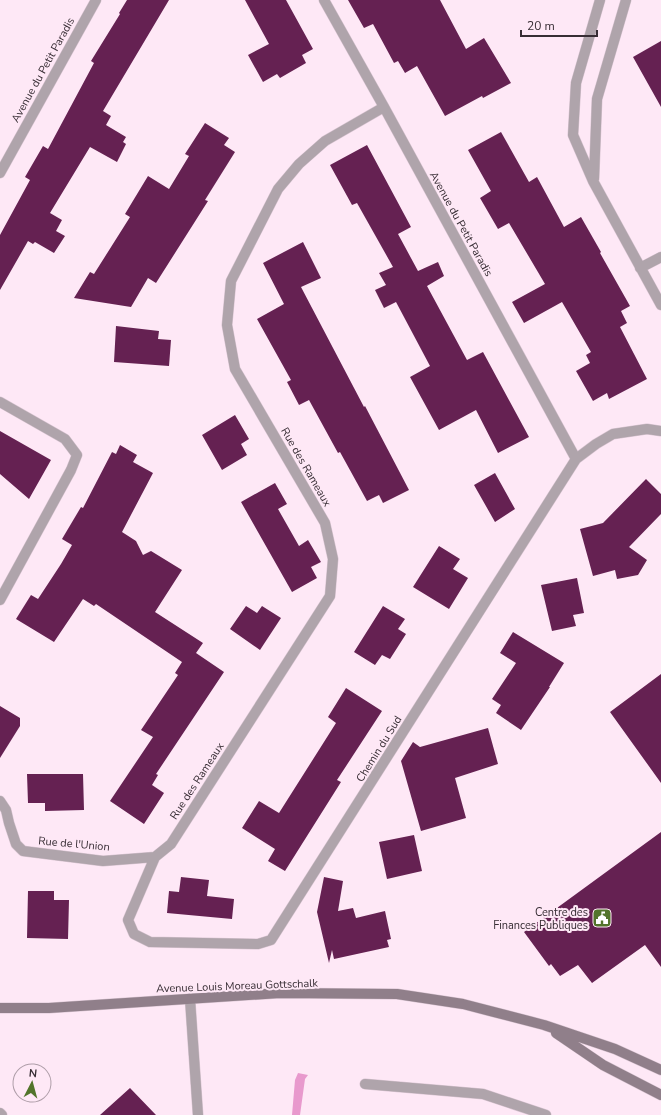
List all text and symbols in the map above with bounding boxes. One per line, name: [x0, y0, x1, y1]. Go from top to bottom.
scale bar: [521, 12, 597, 38]
street label: Avenue du Petit Paradis: [8, 15, 78, 125]
text: 20 m: [527, 18, 555, 34]
street label: Avenue du Petit Paradis: [426, 169, 496, 279]
street label: Rue des Rameaux: [277, 425, 335, 509]
street label: Chemin du Sud: [353, 713, 405, 785]
street label: Rue des Rameaux: [167, 739, 228, 822]
street label: Rue de l'Union: [38, 833, 110, 855]
place label: Centre des Finances Publiques: [493, 905, 588, 933]
public building icon: Centre des Finances Publiques: [591, 907, 613, 929]
street label: Avenue Louis Moreau Gottschalk: [156, 976, 319, 996]
north arrow: [12, 1063, 52, 1103]
text: N: [28, 1066, 38, 1081]

